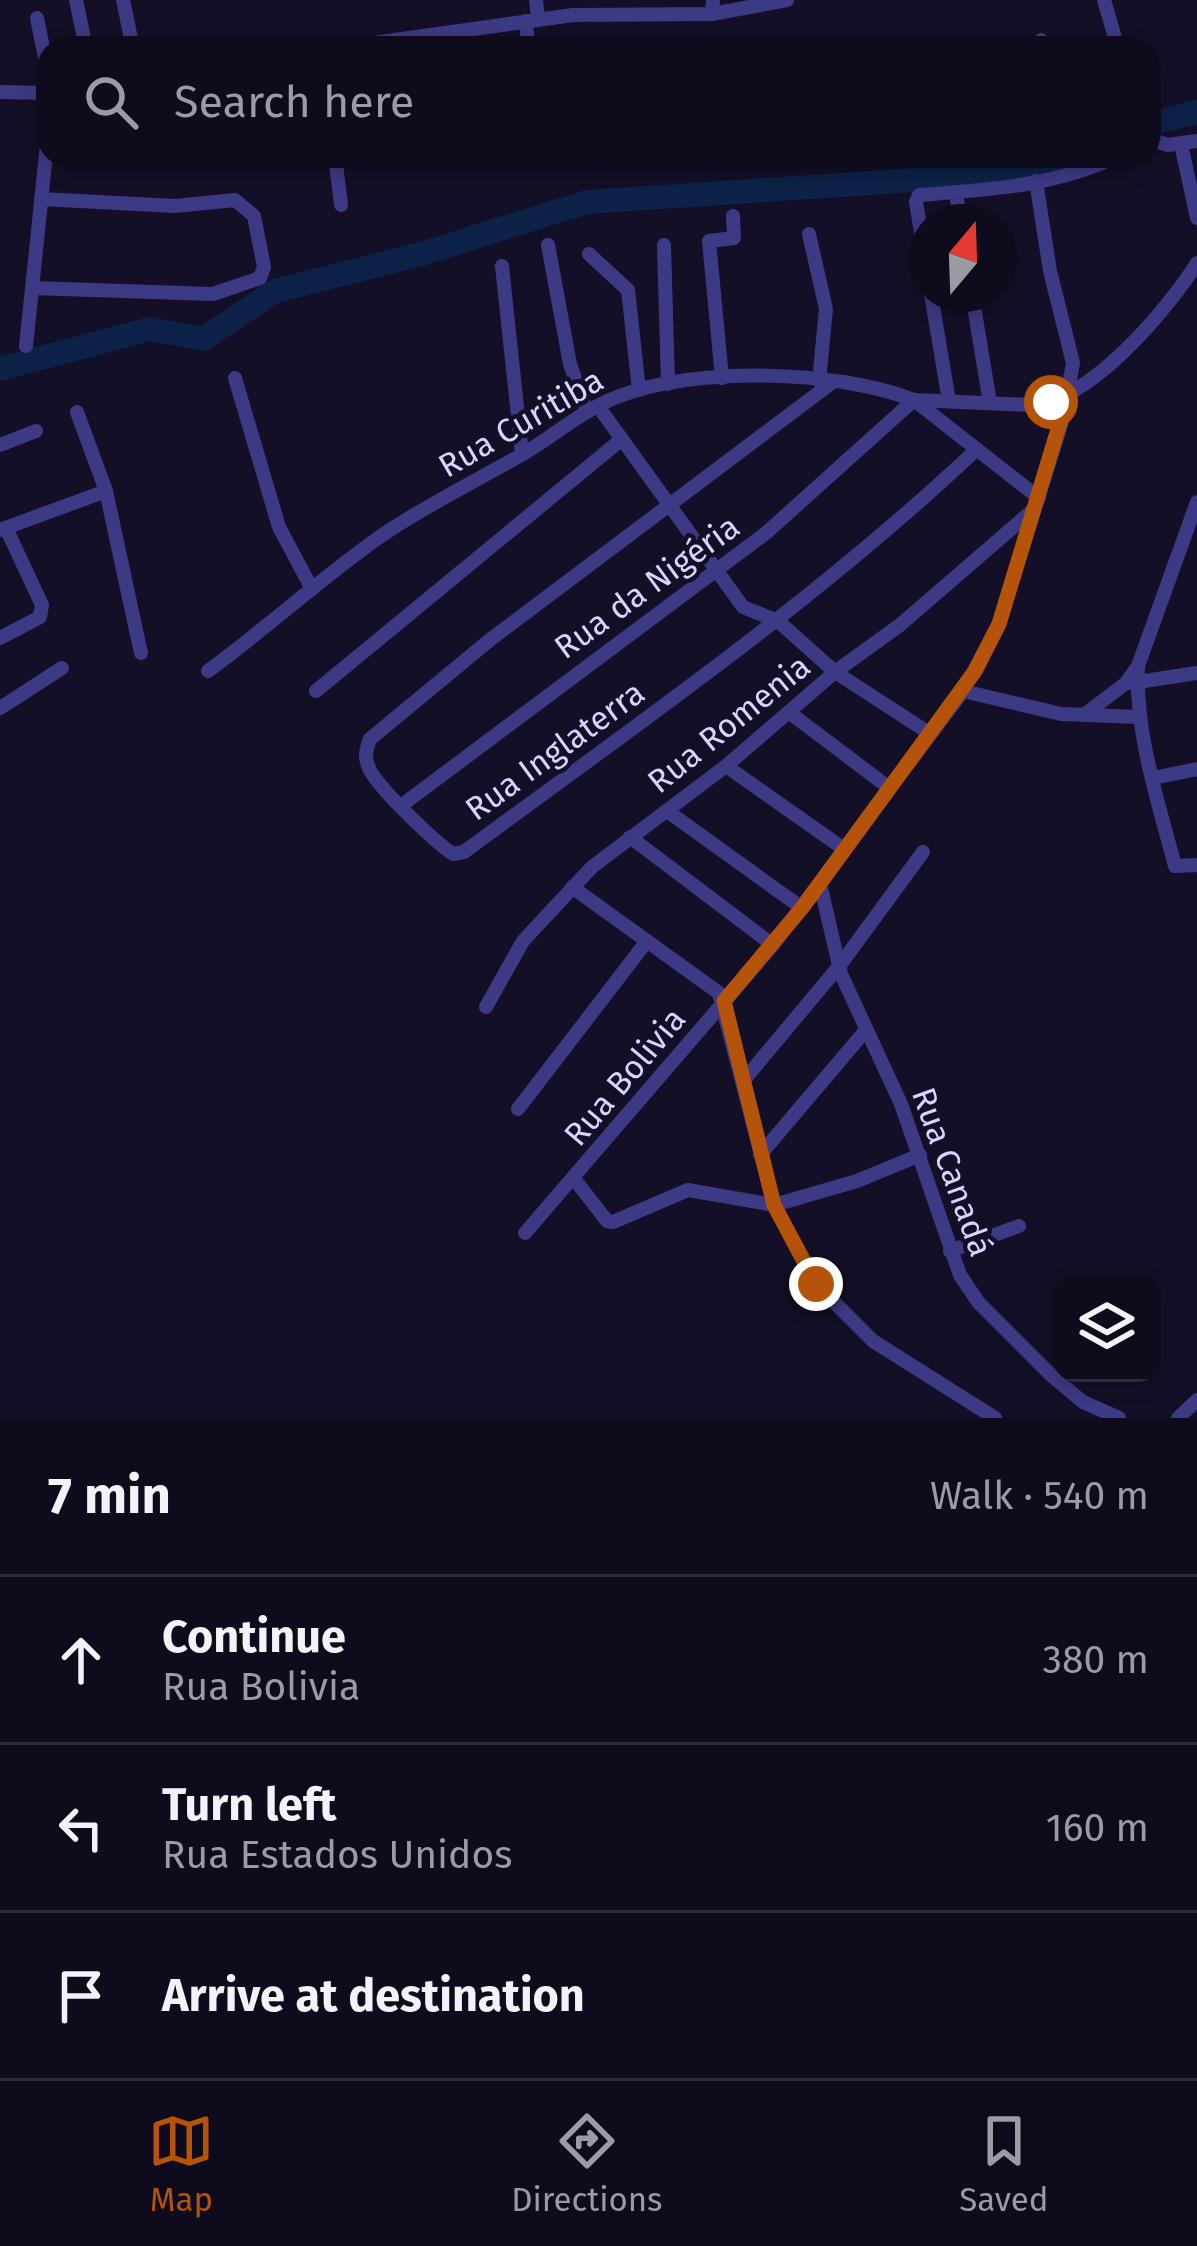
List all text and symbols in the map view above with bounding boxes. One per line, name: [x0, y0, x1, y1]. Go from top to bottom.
search box: [36, 36, 1161, 168]
icon: search: [78, 69, 144, 135]
text: Search here: [174, 75, 414, 129]
north arrow: [909, 204, 1017, 312]
street label: Rua Curitiba: [432, 360, 610, 486]
route start: [1024, 375, 1078, 429]
street label: Rua da Nigéria: [547, 507, 747, 667]
street label: Rua Romenia: [640, 646, 818, 802]
street label: Rua Inglaterra: [458, 673, 652, 829]
street label: Rua Bolivia: [556, 1000, 694, 1154]
street label: Rua Canadá: [903, 1082, 1001, 1262]
route end: [789, 1257, 843, 1311]
map controls: [1053, 1274, 1161, 1382]
button: layers: [1053, 1274, 1161, 1382]
text: 7 min: [48, 1465, 171, 1527]
text: Walk · 540 m: [930, 1473, 1149, 1519]
text: Continue: [162, 1610, 346, 1664]
icon: ahead: [48, 1627, 114, 1693]
text: 380 m: [1043, 1637, 1149, 1683]
text: Rua Bolivia: [162, 1664, 360, 1710]
text: Turn left: [162, 1778, 336, 1832]
icon: left: [48, 1795, 114, 1861]
text: 160 m: [1046, 1805, 1149, 1851]
text: Rua Estados Unidos: [162, 1832, 512, 1878]
icon: arrive: [48, 1963, 114, 2029]
text: Arrive at destination: [162, 1969, 585, 2023]
tab: Map: [148, 2108, 214, 2220]
tab: Directions: [511, 2108, 663, 2220]
tab: Saved: [959, 2108, 1049, 2220]

